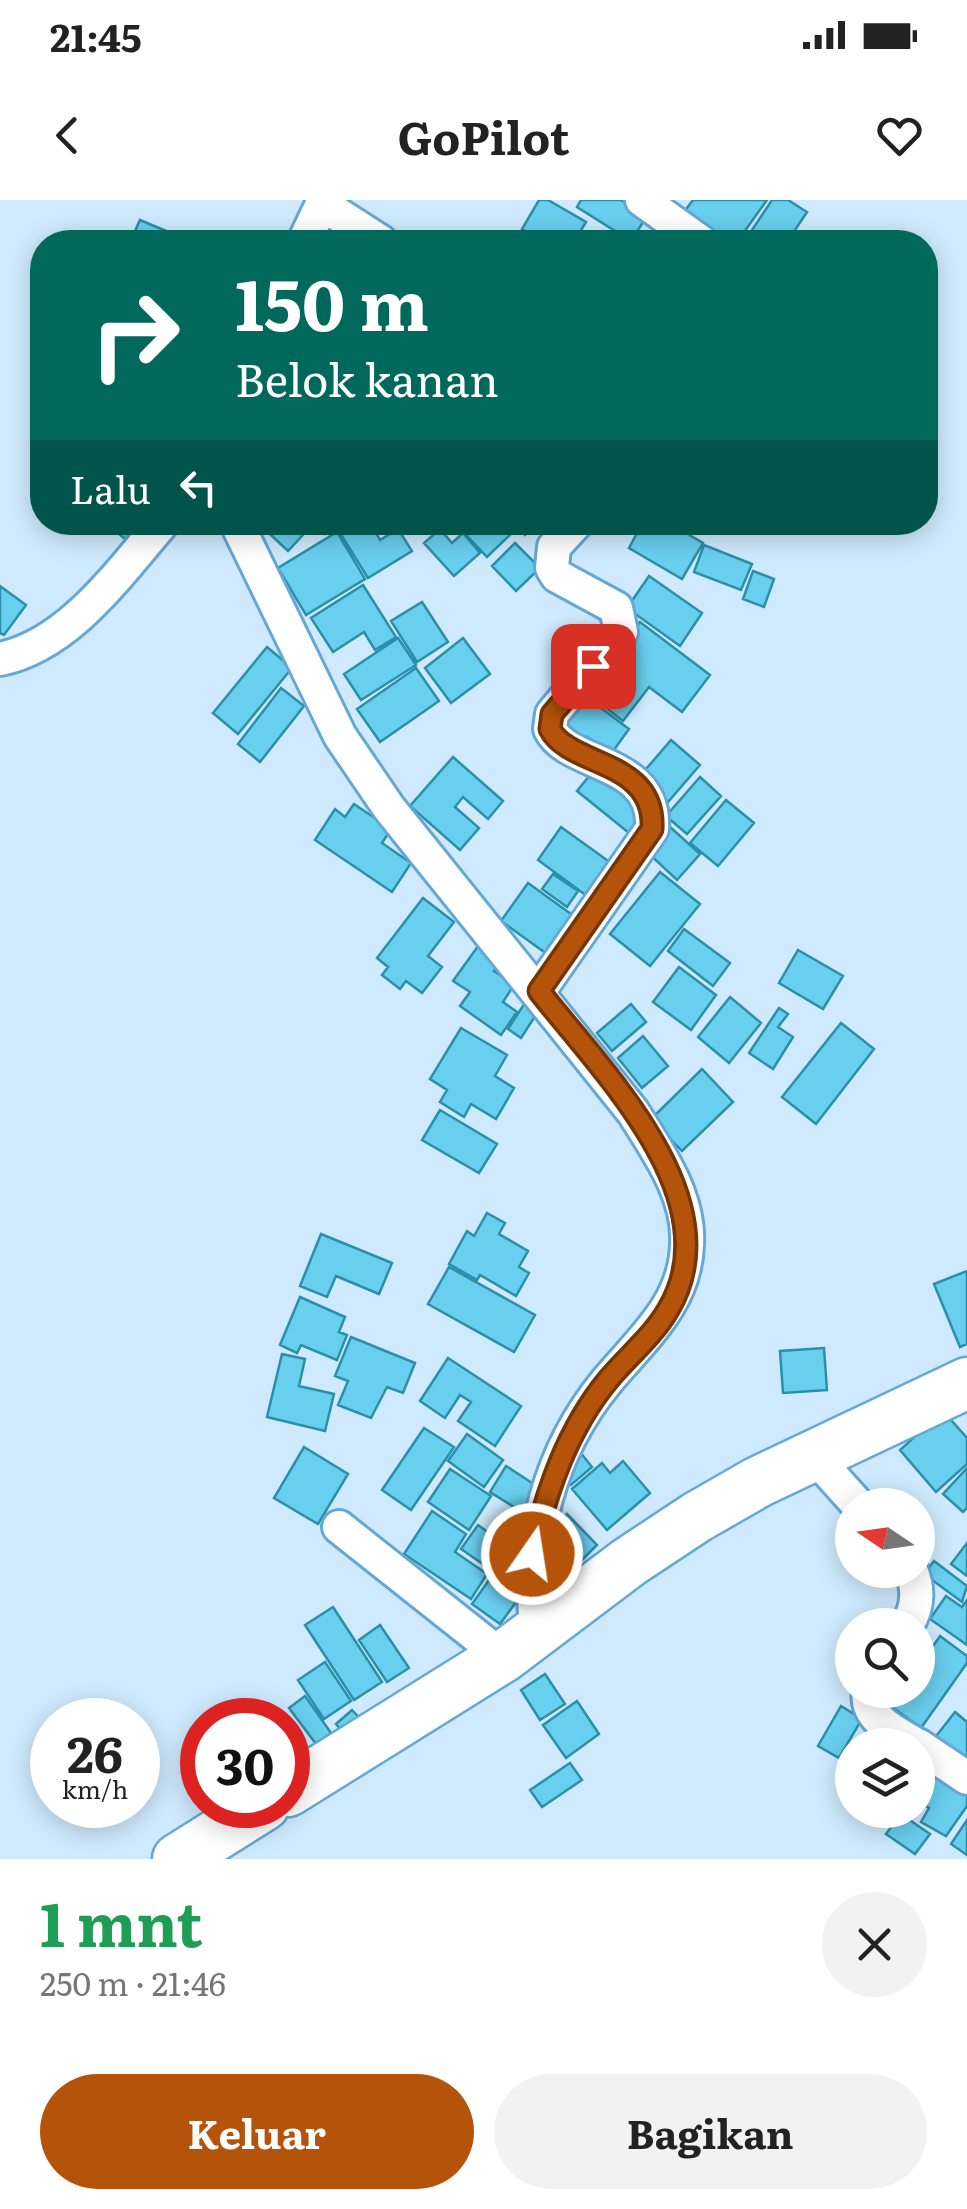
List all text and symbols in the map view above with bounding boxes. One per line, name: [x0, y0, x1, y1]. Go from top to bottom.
text: 21:45: [50, 7, 142, 64]
text: GoPilot: [398, 102, 569, 169]
icon: back: [40, 108, 95, 163]
icon: heart: [872, 108, 927, 163]
text: 150 m: [235, 249, 429, 353]
icon: right: [70, 270, 200, 400]
text: Belok kanan: [235, 344, 499, 411]
text: Lalu: [70, 459, 151, 516]
icon: left: [171, 460, 226, 515]
pin: [551, 624, 636, 709]
icon: arrive: [566, 639, 621, 694]
north arrow: [835, 1488, 935, 1588]
map controls: [835, 1488, 935, 1828]
position arrow: [480, 1502, 584, 1606]
button: search: [835, 1608, 935, 1708]
speed limit sign: 30: [180, 1698, 310, 1828]
text: 26: [67, 1714, 123, 1788]
button: layers: [835, 1728, 935, 1828]
text: km/h: [62, 1770, 128, 1807]
text: 1 mnt: [40, 1876, 203, 1965]
button: close: [822, 1892, 927, 1997]
text: 250 m · 21:46: [40, 1958, 226, 2006]
button: Keluar: [40, 2074, 474, 2189]
button: Bagikan: [494, 2074, 927, 2189]

